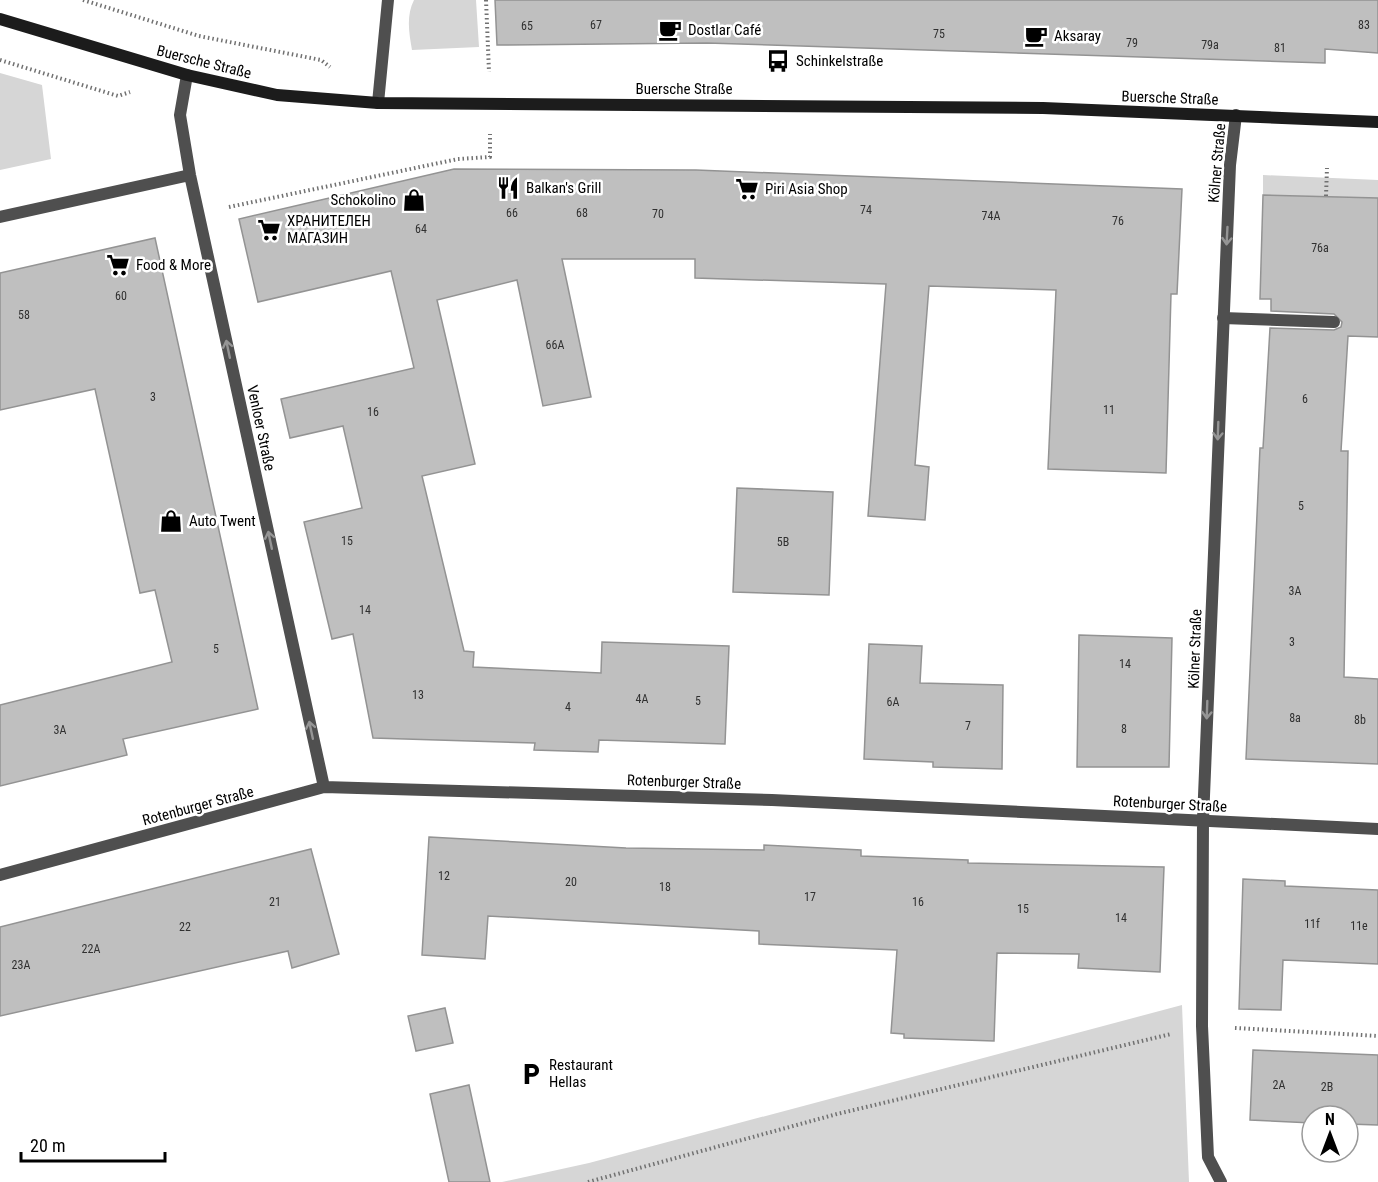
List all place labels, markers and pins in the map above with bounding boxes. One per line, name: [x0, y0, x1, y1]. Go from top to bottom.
cafe icon: Dostlar Café: [657, 17, 683, 43]
place label: Dostlar Café: [688, 21, 761, 39]
cafe icon: Aksaray: [1023, 23, 1049, 49]
place label: Aksaray: [1054, 27, 1101, 45]
bus stop icon: Schinkelstraße: [765, 48, 791, 74]
place label: Schinkelstraße: [796, 52, 883, 70]
restaurant icon: Balkan's Grill: [495, 175, 521, 201]
supermarket icon: Piri Asia Shop: [734, 176, 760, 202]
place label: Balkan's Grill: [526, 179, 601, 197]
place label: Piri Asia Shop: [765, 180, 848, 198]
shop icon: Schokolino: [401, 187, 427, 213]
place label: Schokolino: [331, 191, 396, 209]
place label: ХРАНИТЕЛЕН МАГАЗИН: [287, 212, 371, 247]
supermarket icon: ХРАНИТЕЛЕН МАГАЗИН: [256, 217, 282, 243]
supermarket icon: Food & More: [105, 252, 131, 278]
place label: Food & More: [136, 256, 211, 274]
shop icon: Auto Twent: [158, 508, 184, 534]
place label: Auto Twent: [189, 512, 256, 530]
place label: Restaurant Hellas: [549, 1056, 613, 1091]
parking icon: Restaurant Hellas: [518, 1061, 544, 1087]

